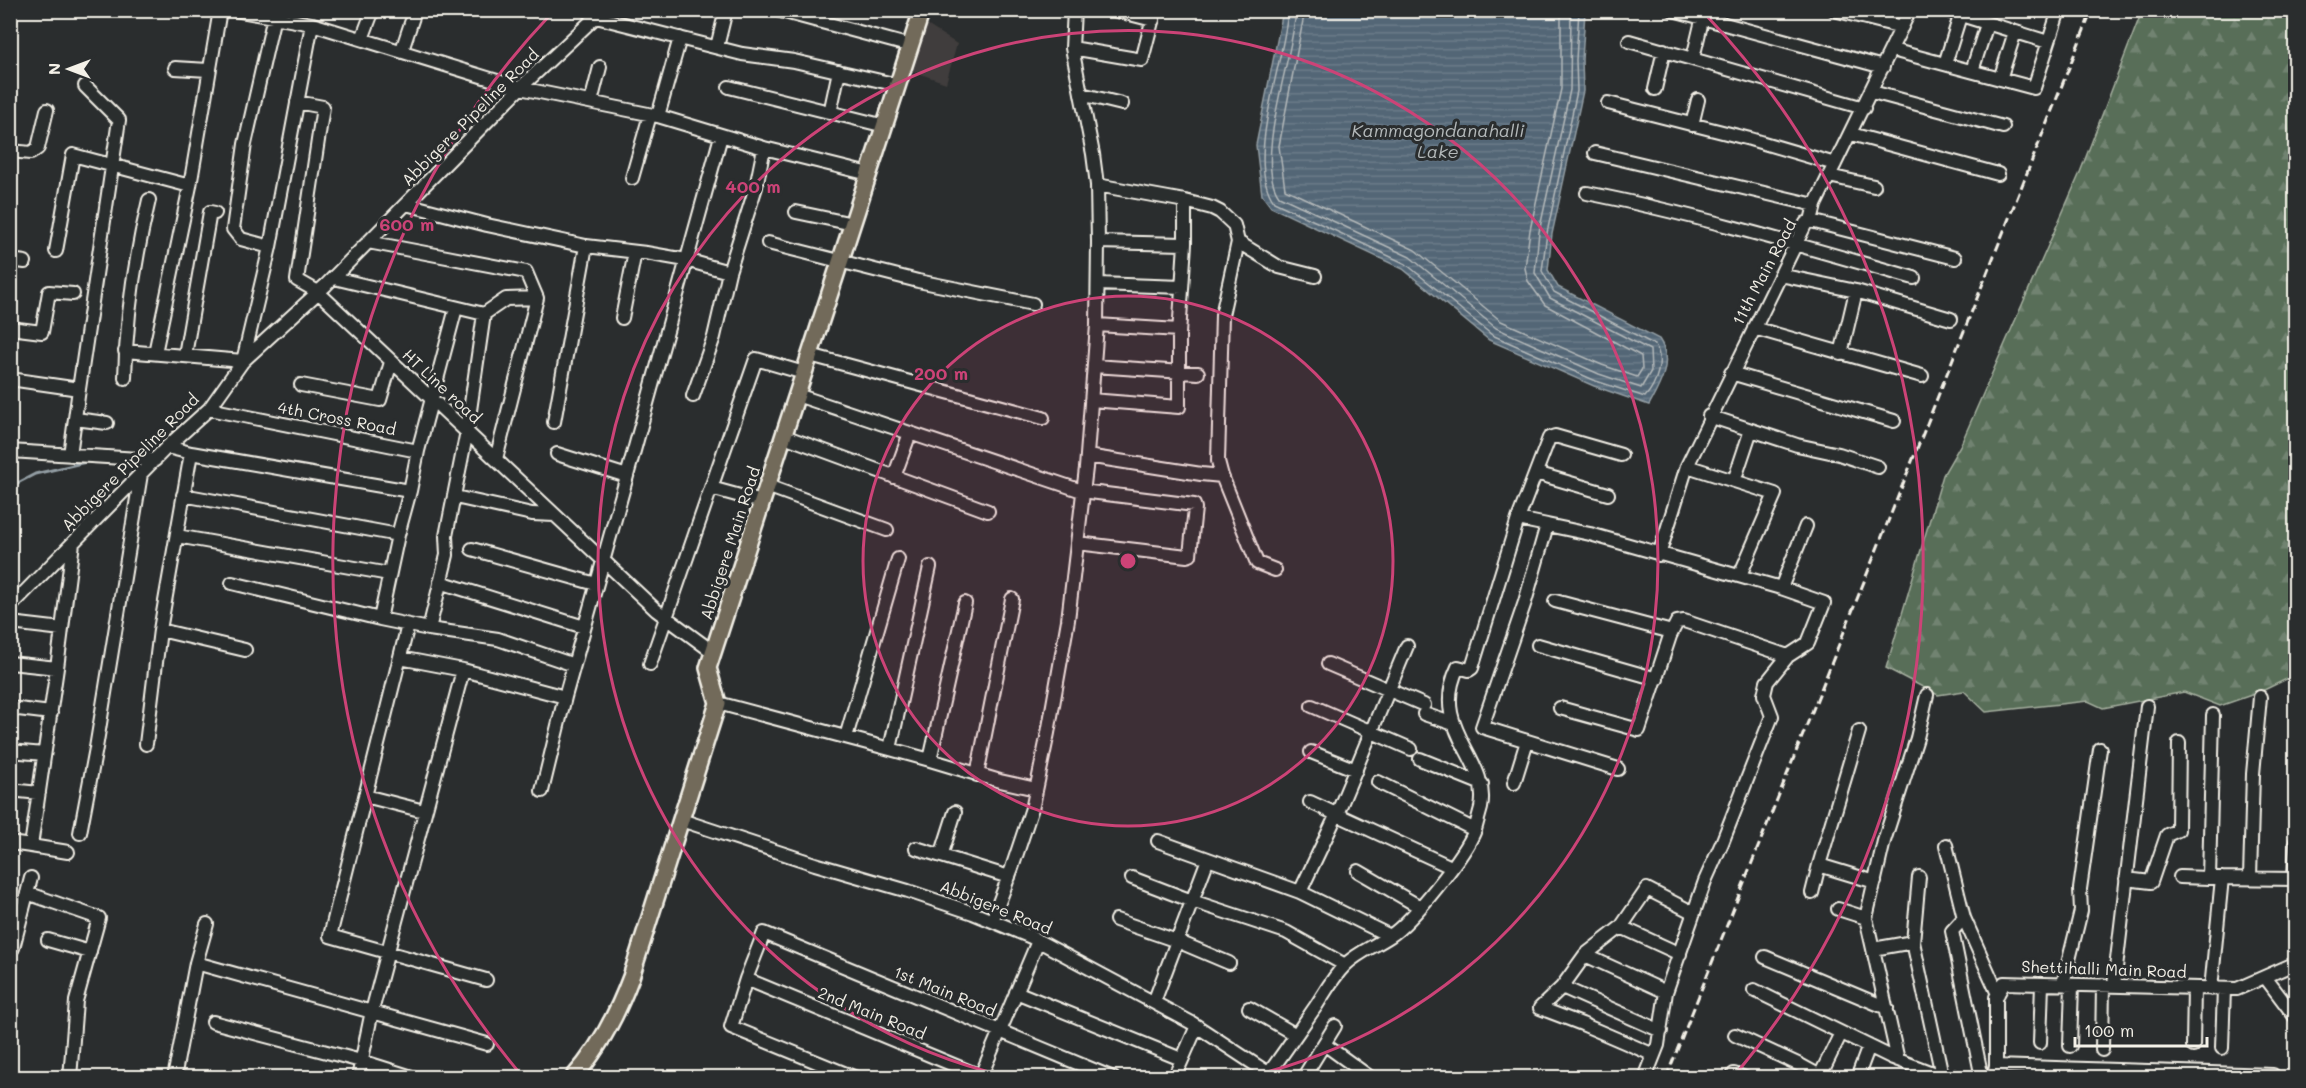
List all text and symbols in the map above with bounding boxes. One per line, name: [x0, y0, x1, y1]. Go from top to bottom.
north arrow: [39, 39, 99, 99]
street label: Abbigere Pipeline Road: [397, 44, 543, 190]
text: N: [43, 63, 64, 75]
water label: Kammagondanahalli Lake: [1352, 118, 1525, 163]
text: 400 m: [725, 174, 781, 198]
text: 600 m: [380, 212, 434, 236]
street label: 11th Main Road: [1727, 215, 1800, 328]
street label: HT Line road: [399, 344, 486, 428]
text: 200 m: [914, 361, 968, 385]
street label: Abbigere Pipeline Road: [57, 389, 203, 535]
street label: 4th Cross Road: [276, 396, 398, 439]
street label: Abbigere Main Road: [695, 463, 764, 622]
centre of rings: [1118, 551, 1138, 571]
street label: Abbigere Road: [937, 875, 1055, 938]
street label: Shettihalli Main Road: [2021, 955, 2187, 982]
street label: 1st Main Road: [891, 960, 999, 1021]
street label: 2nd Main Road: [815, 981, 929, 1044]
scale bar: [2075, 1010, 2207, 1048]
text: 100 m: [2084, 1018, 2134, 1042]

